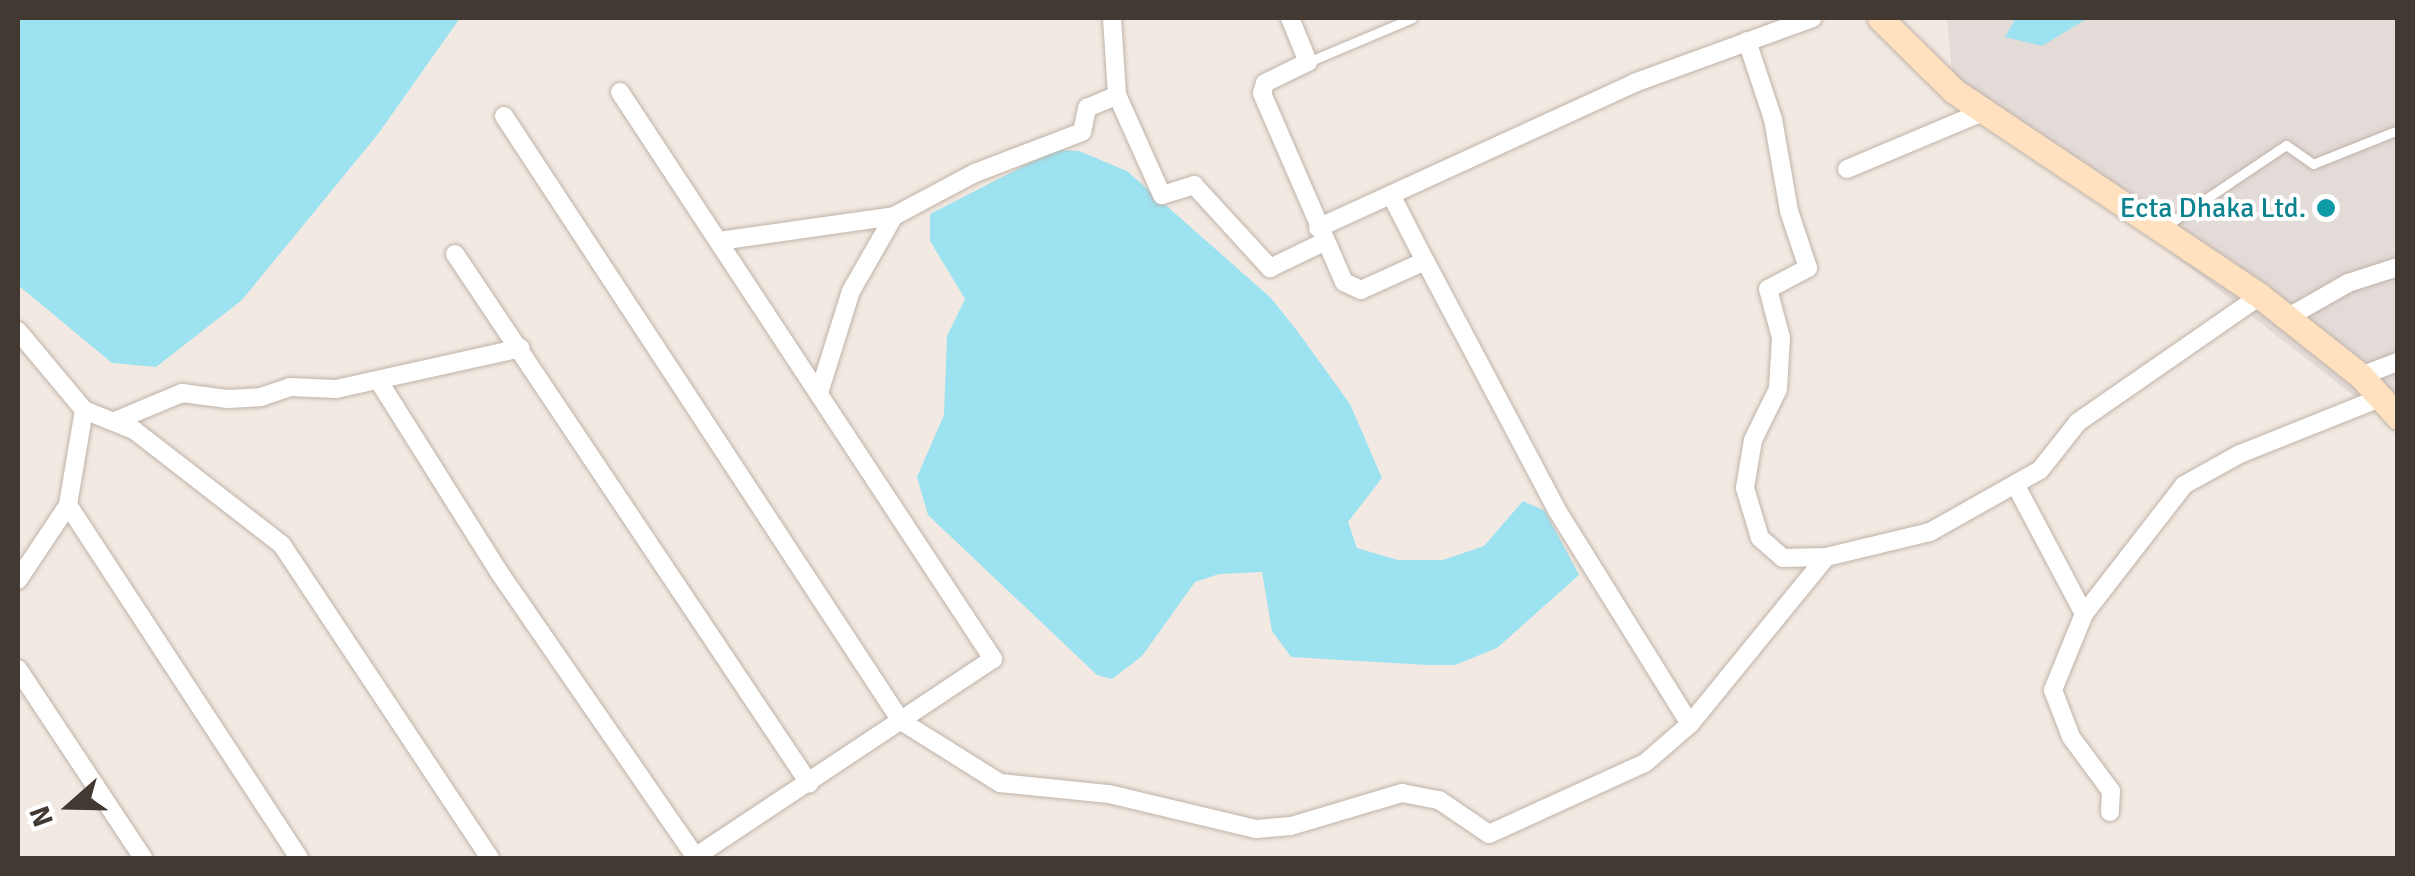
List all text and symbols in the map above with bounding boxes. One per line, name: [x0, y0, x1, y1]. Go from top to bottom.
place label: Ecta Dhaka Ltd.: [2120, 191, 2306, 225]
marker: Ecta Dhaka Ltd.: [2315, 197, 2337, 219]
north arrow: [20, 756, 120, 856]
text: N: [23, 801, 61, 831]

